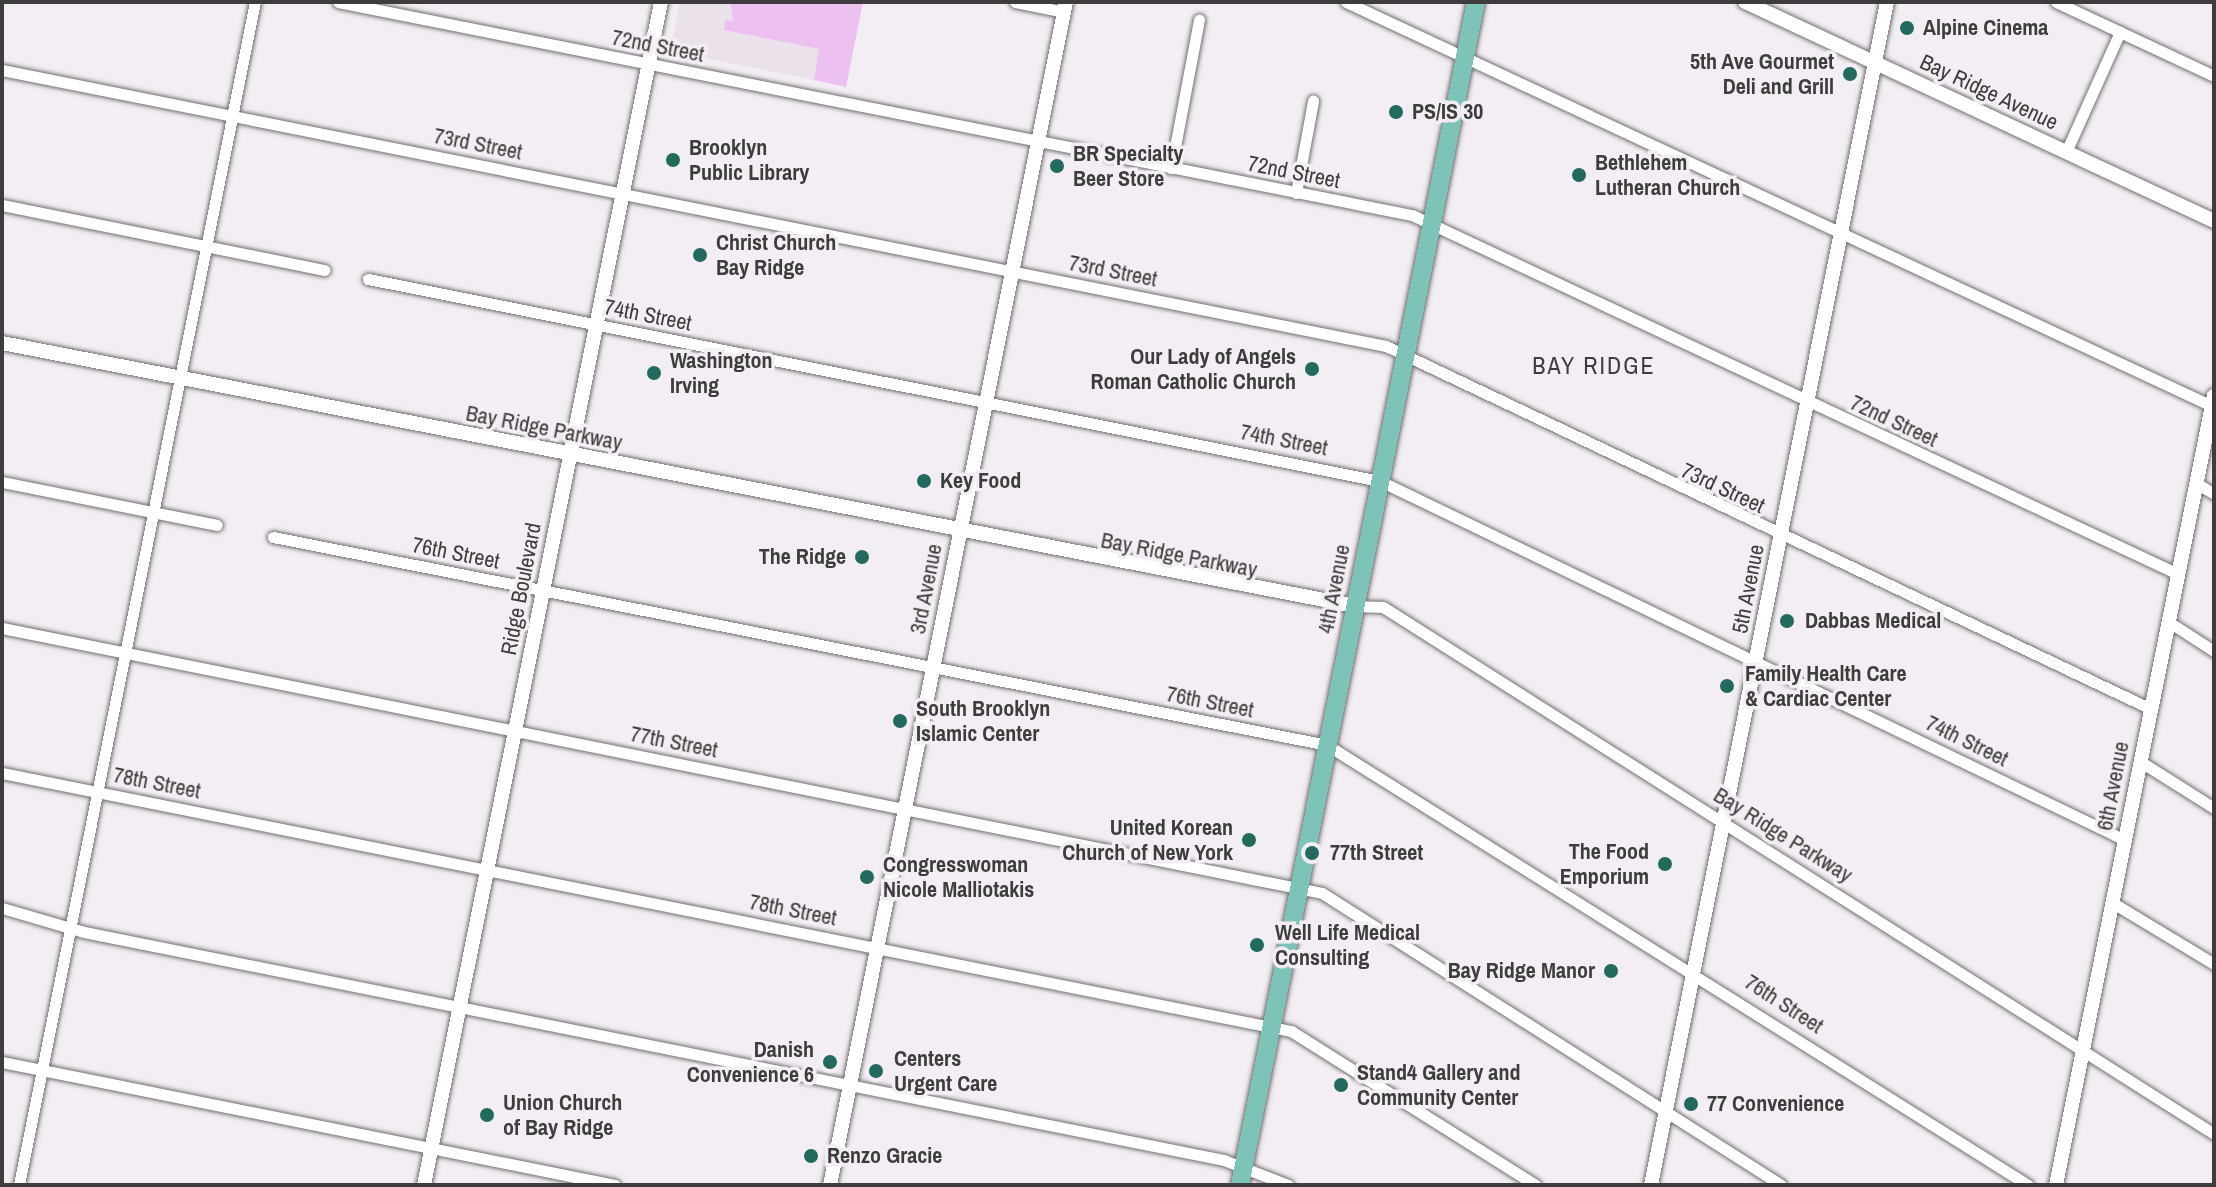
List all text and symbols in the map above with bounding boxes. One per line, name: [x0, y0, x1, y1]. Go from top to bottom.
place label: Alpine Cinema: [1923, 15, 2048, 41]
marker: Alpine Cinema: [1898, 19, 1916, 37]
street label: 72nd Street: [610, 24, 706, 68]
place label: 5th Ave Gourmet Deli and Grill: [1689, 48, 1834, 100]
street label: Bay Ridge Avenue: [1915, 48, 2063, 136]
marker: 5th Ave Gourmet Deli and Grill: [1841, 65, 1859, 83]
place label: PS/IS 30: [1412, 99, 1483, 125]
marker: PS/IS 30: [1387, 103, 1405, 121]
street label: 73rd Street: [432, 123, 524, 165]
place label: Brooklyn Public Library: [689, 134, 809, 186]
place label: BR Specialty Beer Store: [1073, 140, 1183, 192]
place label: Bethlehem Lutheran Church: [1595, 149, 1740, 200]
street label: 72nd Street: [1246, 150, 1342, 194]
marker: Brooklyn Public Library: [664, 151, 682, 169]
marker: BR Specialty Beer Store: [1048, 157, 1066, 175]
marker: Bethlehem Lutheran Church: [1570, 166, 1588, 184]
place label: Christ Church Bay Ridge: [716, 229, 836, 280]
marker: Christ Church Bay Ridge: [691, 246, 709, 264]
street label: 73rd Street: [1067, 250, 1159, 292]
street label: 74th Street: [602, 294, 694, 336]
place label: Our Lady of Angels Roman Catholic Church: [1091, 343, 1296, 394]
place label: Washington Irving: [670, 347, 773, 398]
district label: BAY RIDGE: [1532, 352, 1656, 380]
marker: Our Lady of Angels Roman Catholic Church: [1303, 360, 1321, 378]
marker: Washington Irving: [645, 364, 663, 382]
street label: 72nd Street: [1846, 389, 1942, 453]
street label: Bay Ridge Parkway: [464, 400, 624, 456]
street label: 74th Street: [1238, 419, 1330, 461]
street label: 73rd Street: [1677, 457, 1769, 519]
place label: Key Food: [940, 468, 1021, 494]
marker: Key Food: [915, 472, 933, 490]
street label: Ridge Boulevard: [495, 521, 547, 657]
street label: Bay Ridge Parkway: [1099, 527, 1259, 583]
street label: 76th Street: [410, 532, 502, 574]
street label: 3rd Avenue: [904, 541, 948, 637]
street label: 4th Avenue: [1312, 542, 1356, 636]
street label: 5th Avenue: [1726, 542, 1770, 636]
place label: The Ridge: [759, 544, 846, 570]
marker: The Ridge: [853, 548, 871, 566]
place label: Dabbas Medical: [1805, 608, 1941, 634]
marker: Dabbas Medical: [1776, 610, 1798, 632]
place label: Family Health Care & Cardiac Center: [1745, 660, 1907, 712]
marker: Family Health Care & Cardiac Center: [1716, 675, 1738, 697]
street label: 76th Street: [1164, 681, 1256, 723]
place label: South Brooklyn Islamic Center: [916, 695, 1050, 746]
street label: 74th Street: [1922, 710, 2012, 772]
marker: South Brooklyn Islamic Center: [891, 712, 909, 730]
street label: 77th Street: [628, 721, 720, 763]
street label: 6th Avenue: [2091, 739, 2135, 833]
street label: 78th Street: [111, 762, 203, 804]
street label: Bay Ridge Parkway: [1709, 782, 1857, 888]
place label: United Korean Church of New York: [1062, 814, 1233, 866]
marker: United Korean Church of New York: [1240, 831, 1258, 849]
place label: The Food Emporium: [1560, 838, 1649, 890]
place label: 77th Street: [1330, 840, 1423, 866]
marker: 77th Street: [1301, 842, 1323, 864]
place label: Congresswoman Nicole Malliotakis: [883, 851, 1034, 902]
marker: The Food Emporium: [1656, 855, 1674, 873]
marker: Congresswoman Nicole Malliotakis: [858, 868, 876, 886]
street label: 78th Street: [747, 889, 839, 931]
place label: Well Life Medical Consulting: [1275, 919, 1420, 970]
marker: Well Life Medical Consulting: [1246, 934, 1268, 956]
place label: Bay Ridge Manor: [1448, 958, 1595, 984]
marker: Bay Ridge Manor: [1602, 962, 1620, 980]
street label: 76th Street: [1740, 969, 1828, 1039]
place label: Danish Convenience 6: [687, 1036, 814, 1088]
place label: Centers Urgent Care: [894, 1045, 997, 1096]
marker: Danish Convenience 6: [821, 1053, 839, 1071]
place label: Stand4 Gallery and Community Center: [1357, 1059, 1520, 1110]
marker: Centers Urgent Care: [865, 1060, 887, 1082]
marker: Stand4 Gallery and Community Center: [1332, 1076, 1350, 1094]
place label: Union Church of Bay Ridge: [503, 1089, 622, 1140]
place label: 77 Convenience: [1707, 1091, 1844, 1117]
marker: 77 Convenience: [1682, 1095, 1700, 1113]
marker: Union Church of Bay Ridge: [478, 1106, 496, 1124]
place label: Renzo Gracie: [827, 1143, 942, 1169]
marker: Renzo Gracie: [802, 1147, 820, 1165]

